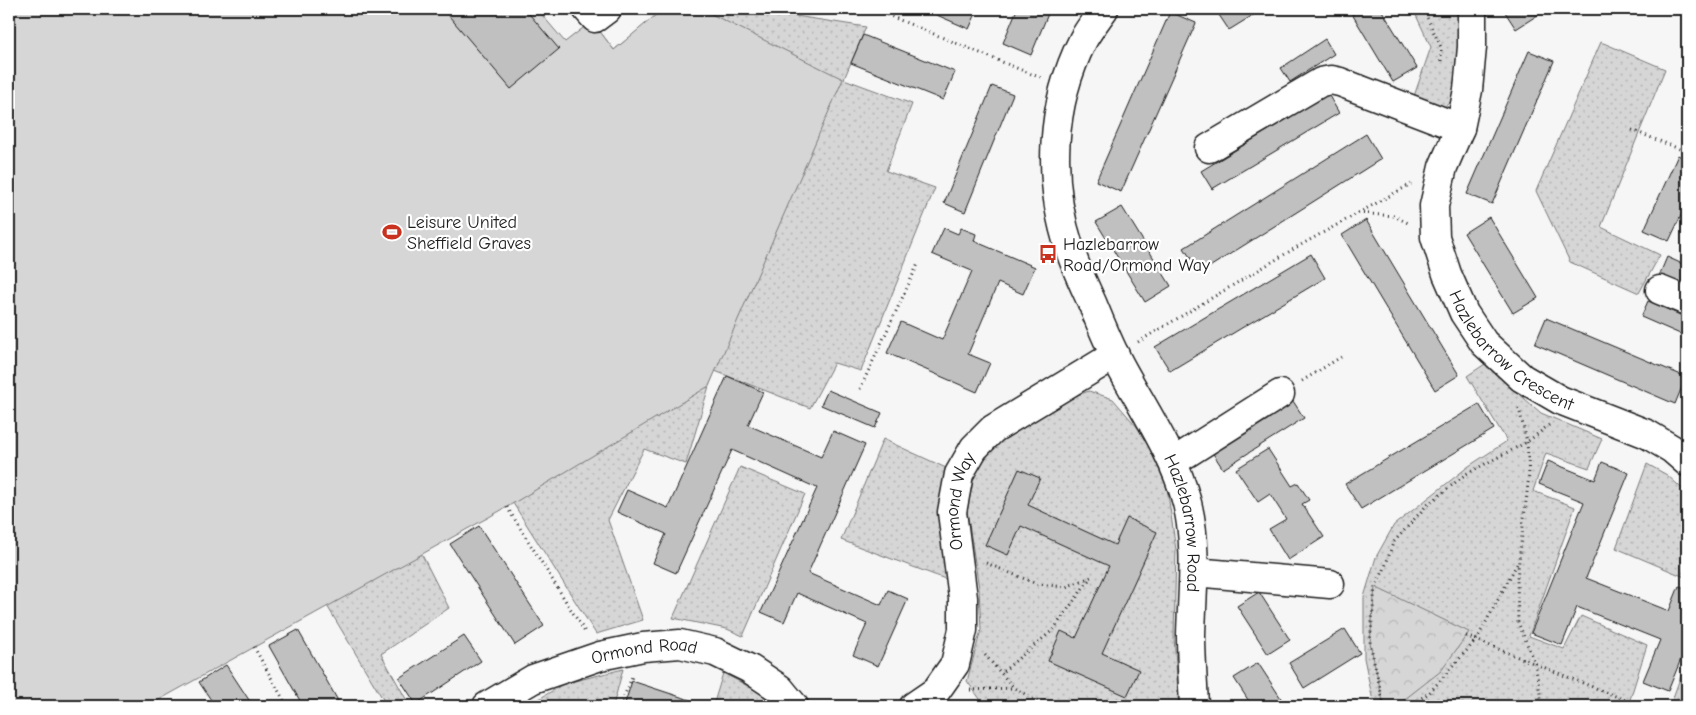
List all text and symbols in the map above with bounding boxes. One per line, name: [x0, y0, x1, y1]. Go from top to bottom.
place label: Leisure United Sheffield Graves: [407, 212, 531, 254]
sports icon: Leisure United Sheffield Graves: [381, 221, 403, 243]
place label: Hazlebarrow Road/Ormond Way: [1063, 234, 1211, 276]
bus stop icon: Hazlebarrow Road/Ormond Way: [1037, 243, 1059, 265]
street label: Hazlebarrow Crescent: [1445, 287, 1578, 415]
street label: Ormond Way: [941, 448, 980, 552]
street label: Hazlebarrow Road: [1160, 451, 1204, 593]
street label: Ormond Road: [588, 633, 699, 669]

